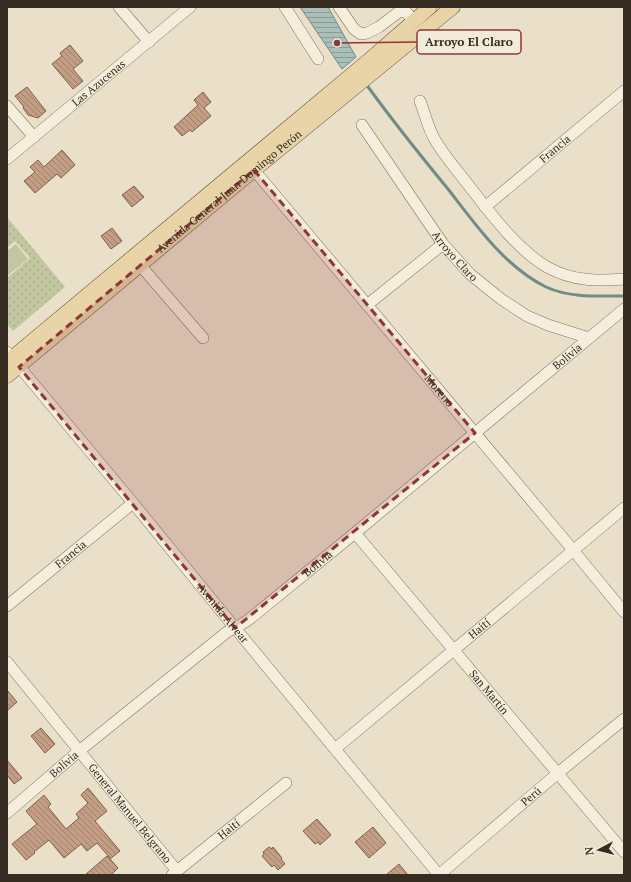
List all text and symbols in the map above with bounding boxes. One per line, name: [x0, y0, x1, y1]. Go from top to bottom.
callout: Arroyo El Claro: [417, 30, 521, 54]
text: Arroyo El Claro: [425, 34, 513, 49]
street label: Las Azucenas: [69, 57, 128, 109]
street label: Avenida General Juan Domingo Perón: [154, 127, 305, 255]
street label: Francia: [536, 131, 574, 166]
street label: Arroyo Claro: [429, 228, 481, 284]
street label: Bolivia: [550, 340, 585, 373]
street label: Moreno: [422, 372, 457, 410]
street label: Francia: [52, 537, 89, 571]
street label: Bolivia: [300, 547, 336, 580]
street label: Avenida Alvear: [194, 580, 252, 647]
street label: Haití: [466, 615, 494, 642]
street label: San Martín: [466, 667, 512, 718]
street label: Bolivia: [46, 747, 82, 780]
street label: General Manuel Belgrano: [85, 761, 175, 866]
street label: Perú: [518, 783, 544, 809]
street label: Haití: [215, 816, 243, 842]
north arrow: [579, 830, 619, 870]
text: N: [582, 846, 597, 856]

